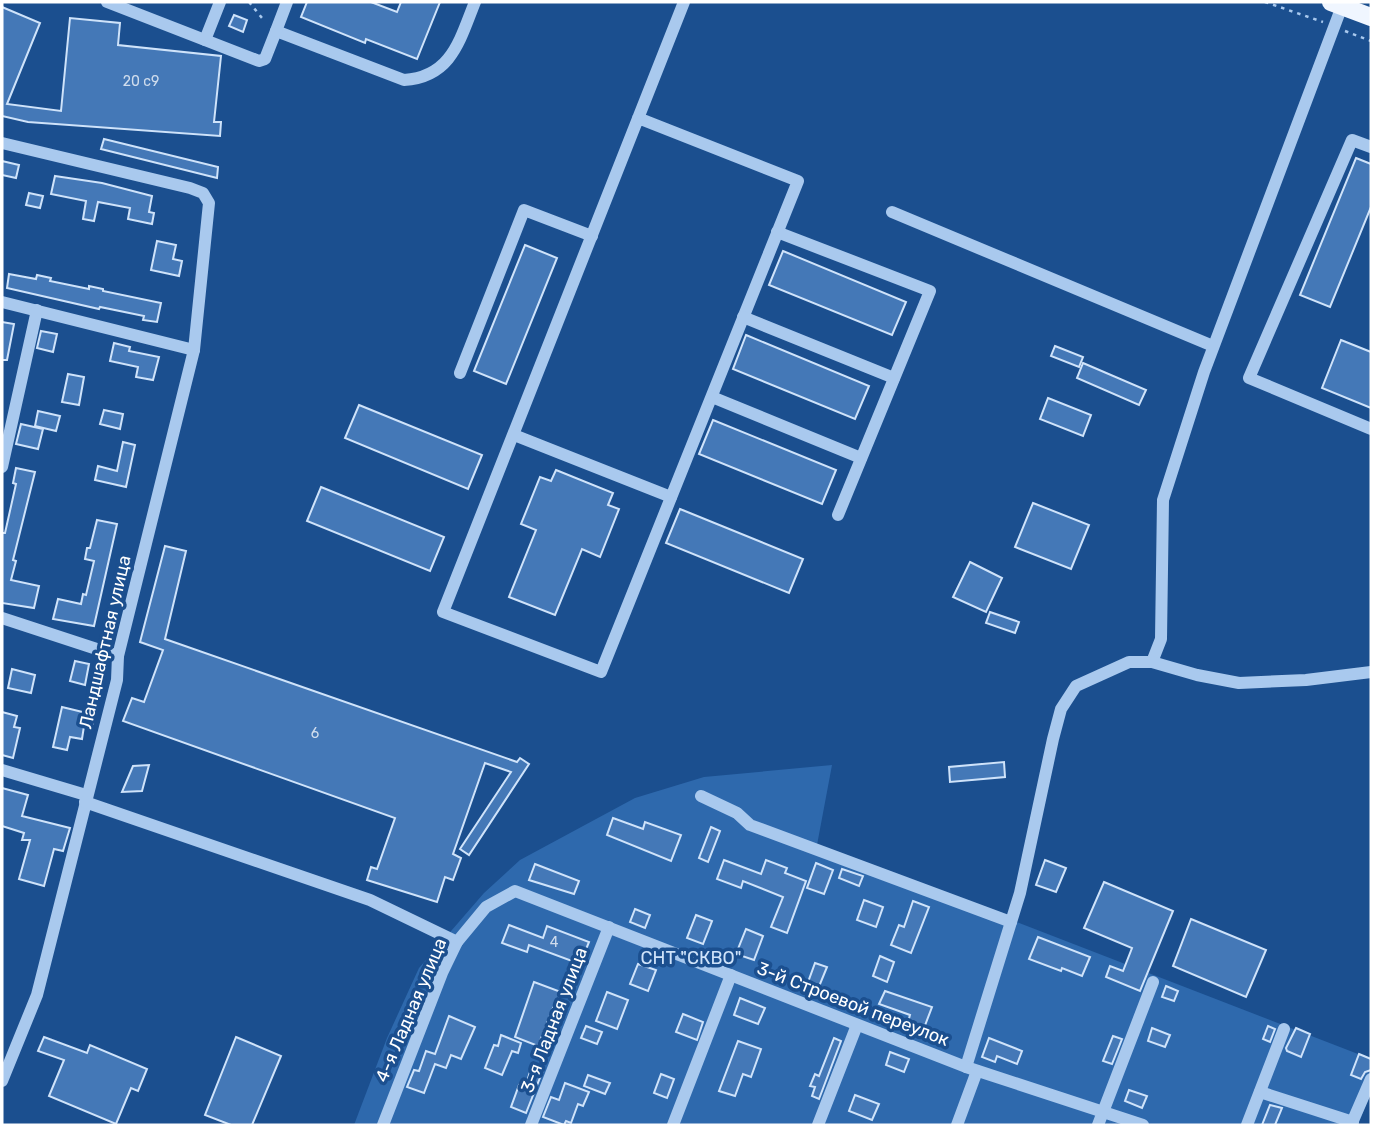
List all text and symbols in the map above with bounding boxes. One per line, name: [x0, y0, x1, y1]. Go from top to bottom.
house number: 20 с9: [123, 73, 159, 90]
street label: Ландшафтная улица: [74, 553, 136, 731]
house number: 6: [311, 725, 319, 742]
house number: 4: [550, 934, 559, 951]
street label: 4-я Ладная улица: [371, 935, 451, 1085]
street label: 3-я Ладная улица: [516, 944, 592, 1096]
park label: СНТ "СКВО": [641, 947, 741, 969]
street label: 3-й Строевой переулок: [754, 957, 952, 1051]

